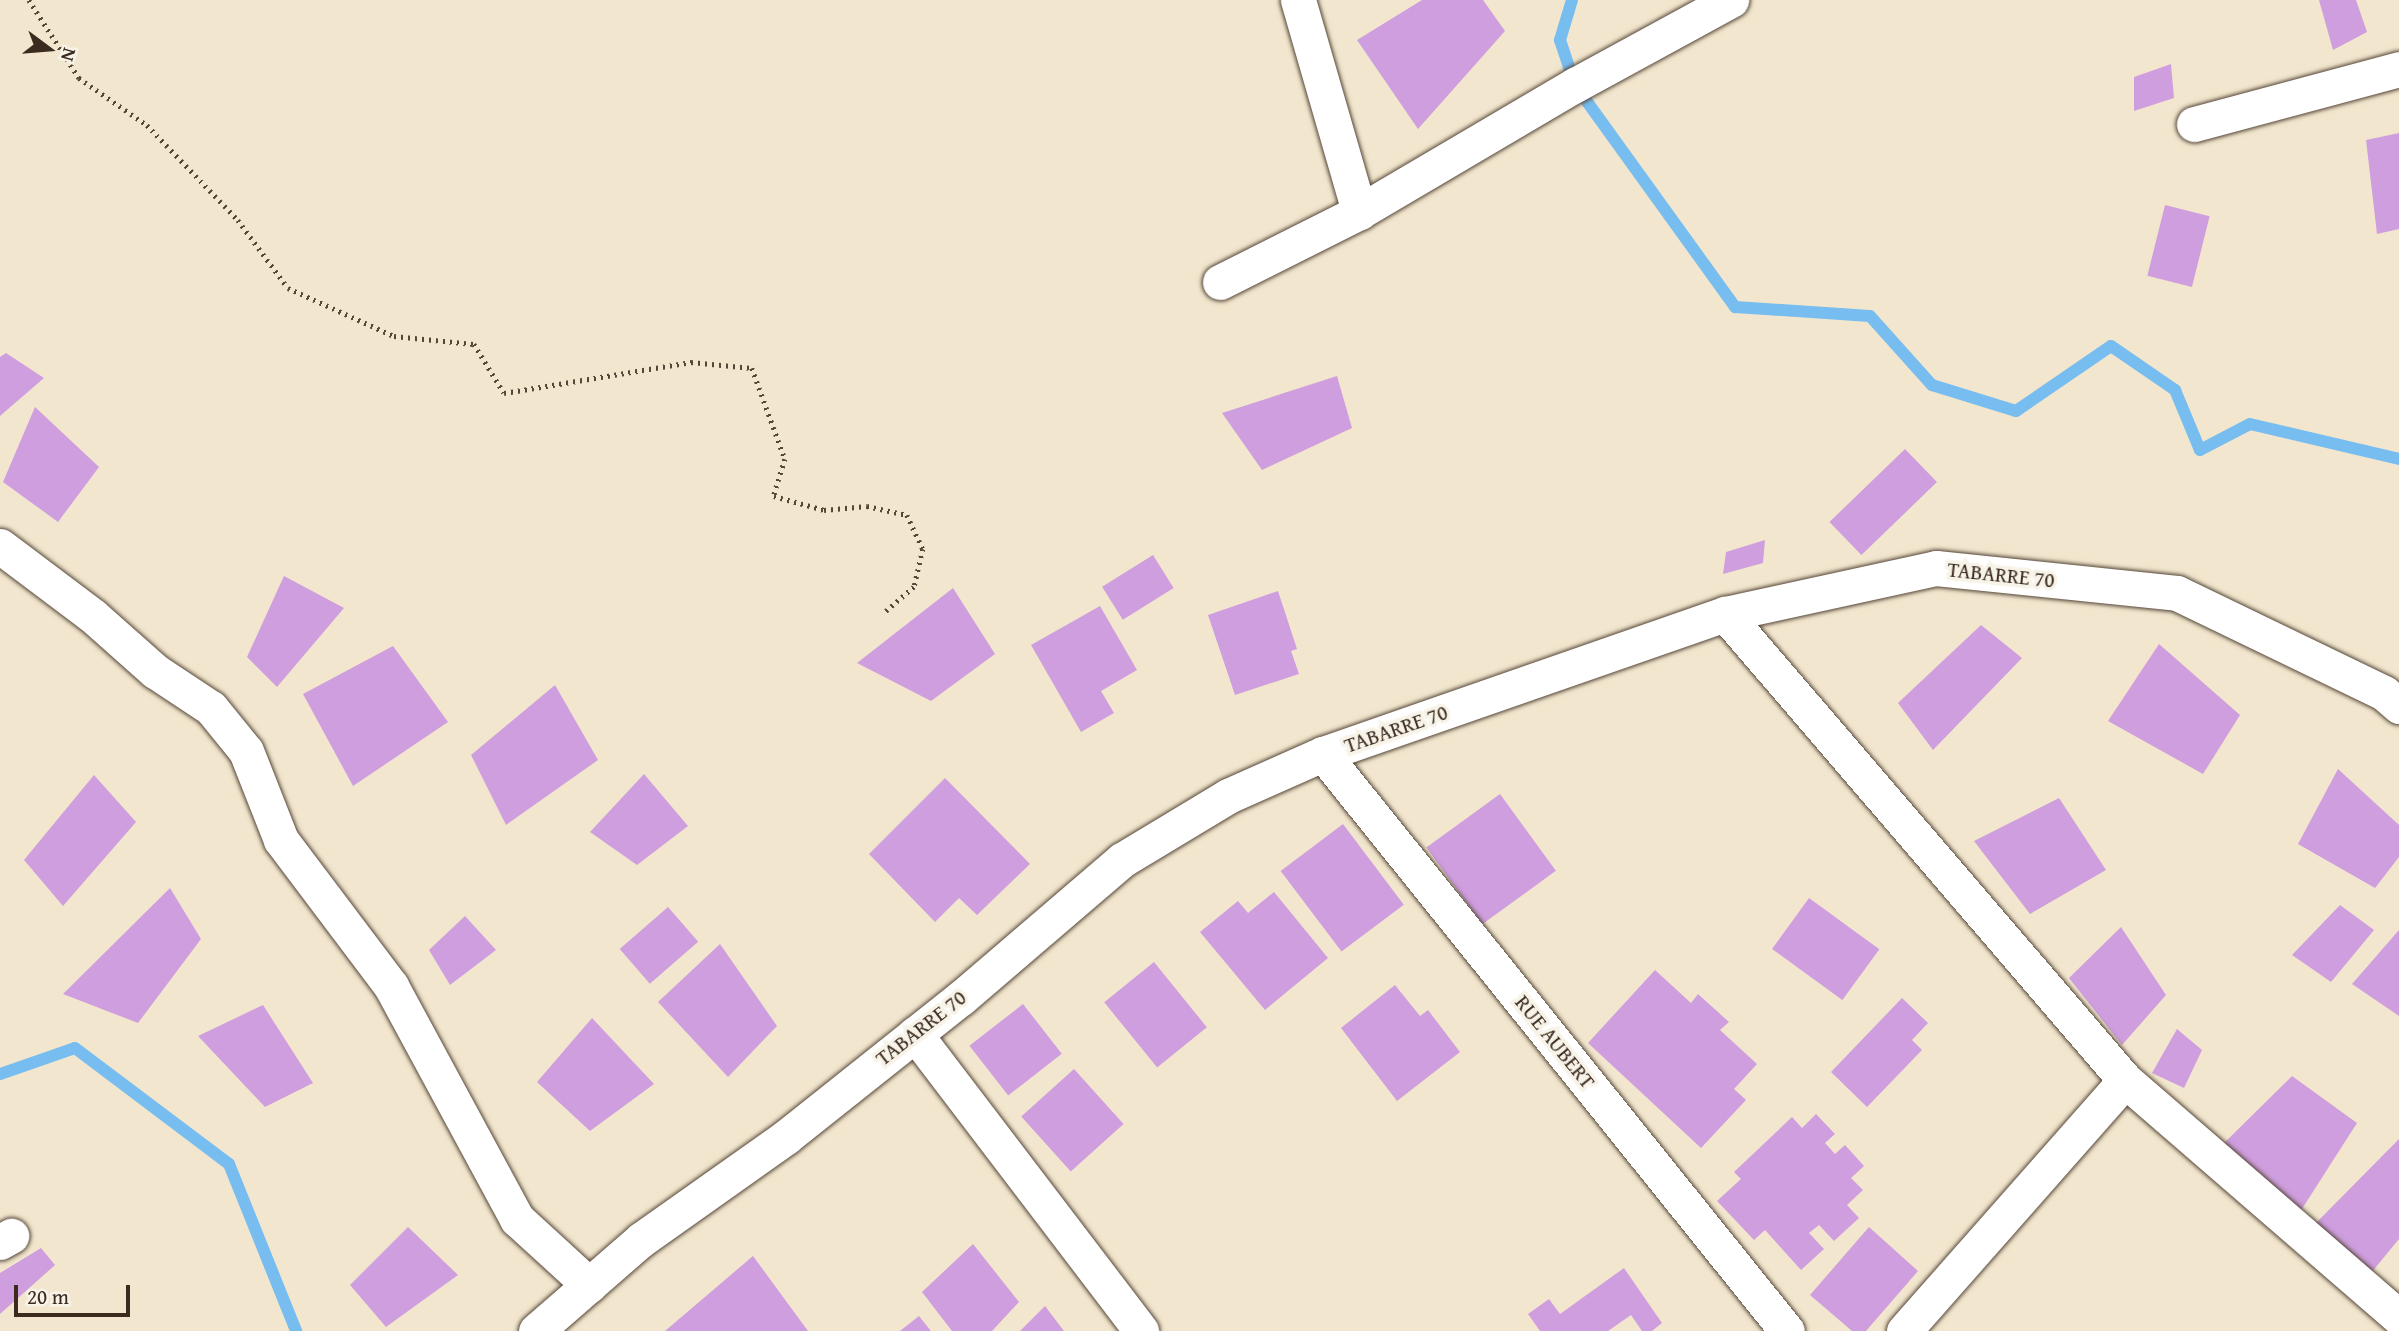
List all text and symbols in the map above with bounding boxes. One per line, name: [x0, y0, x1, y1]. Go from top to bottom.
north arrow: [14, 14, 84, 84]
text: N: [54, 45, 84, 65]
street label: TABARRE 70: [1946, 557, 2056, 593]
street label: TABARRE 70: [1341, 700, 1451, 758]
street label: TABARRE 70: [871, 985, 971, 1071]
street label: RUE AUBERT: [1510, 990, 1600, 1094]
scale bar: [18, 1272, 133, 1316]
text: 20 m: [27, 1281, 69, 1312]

